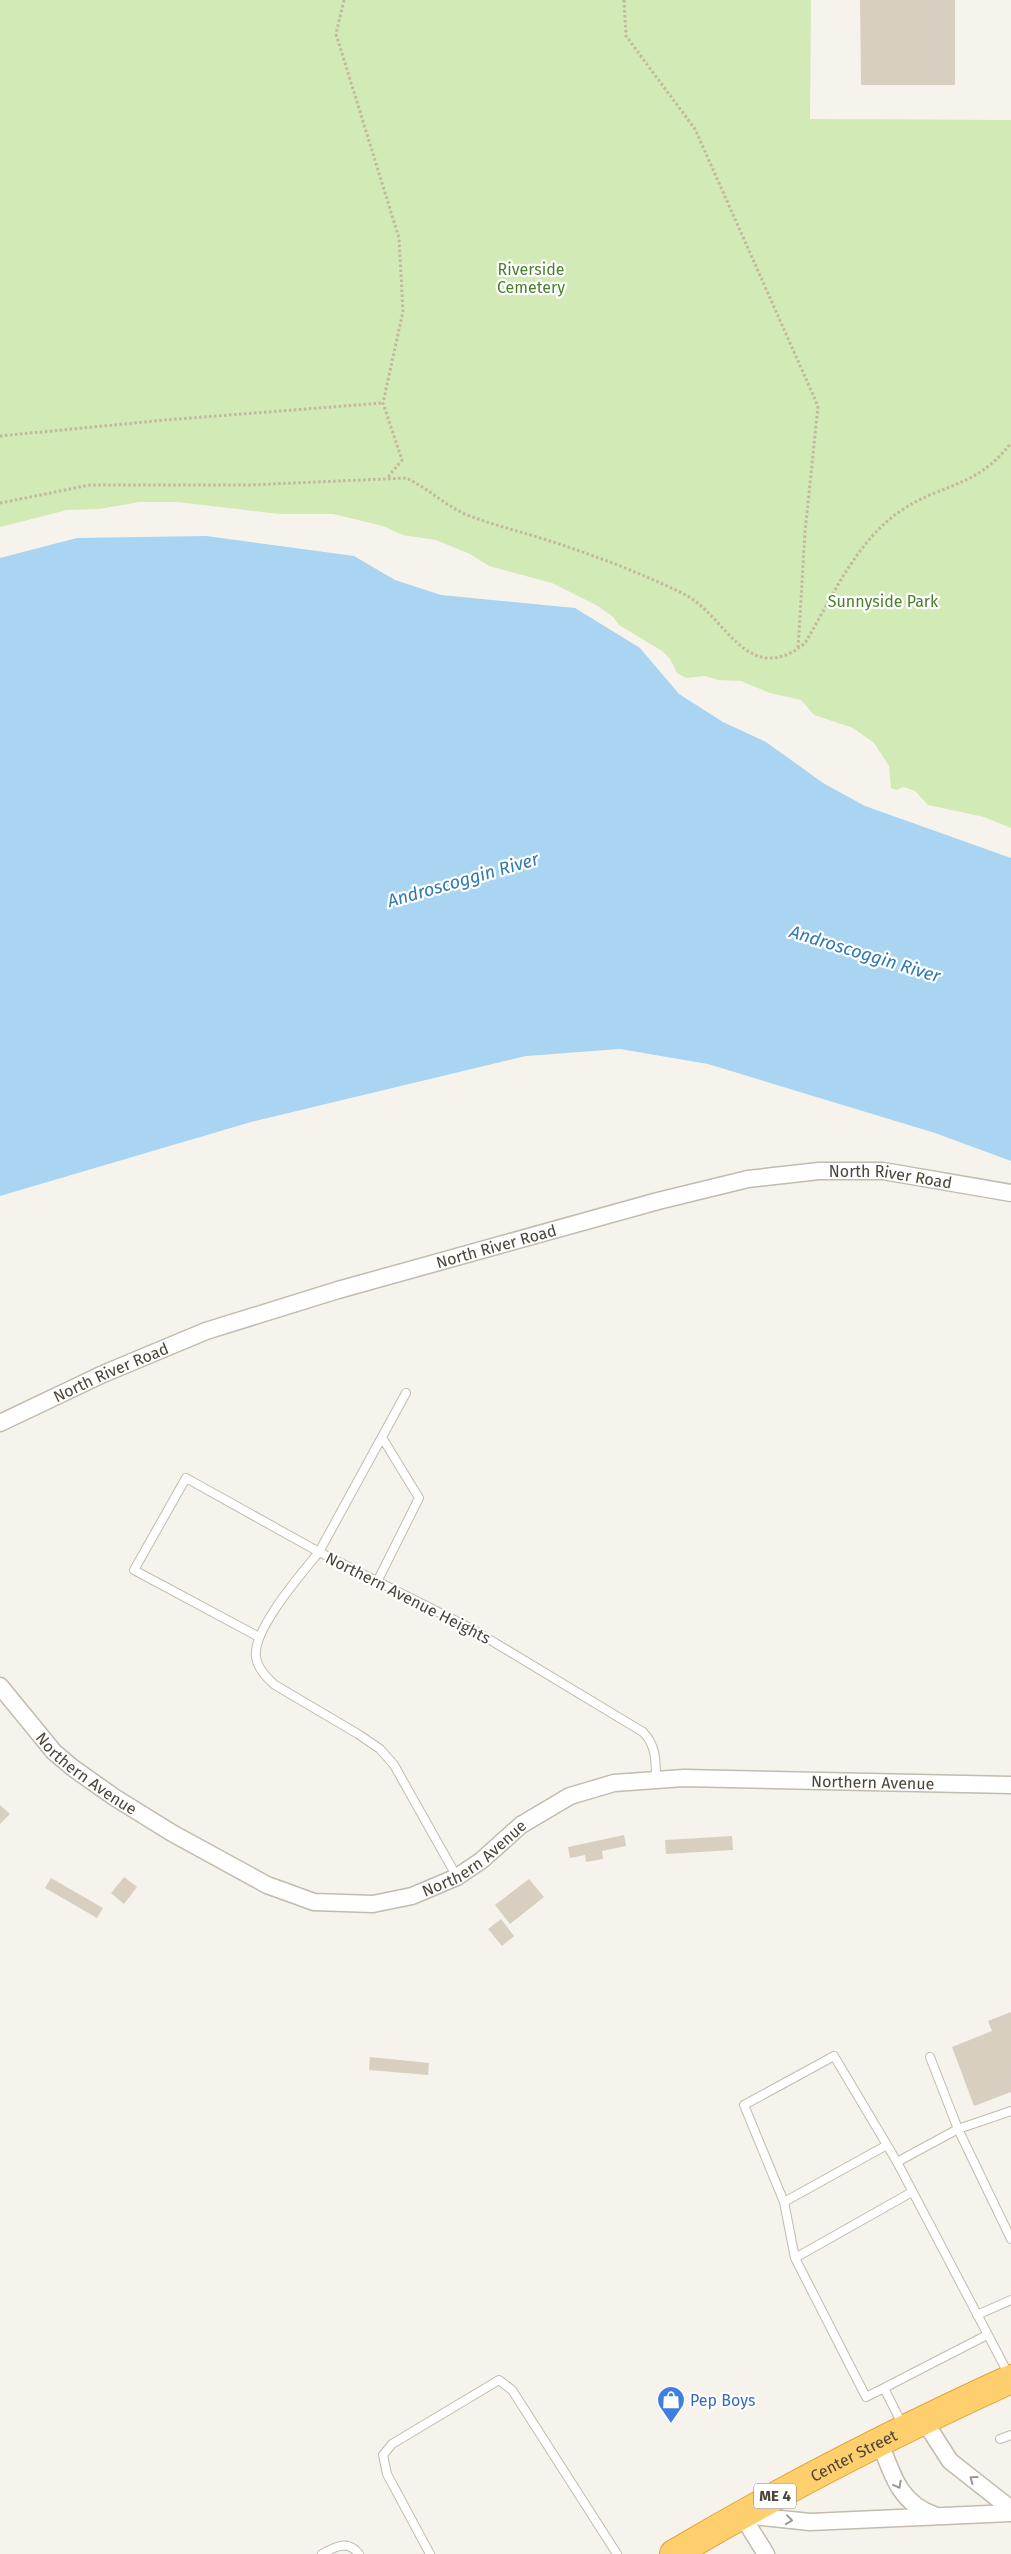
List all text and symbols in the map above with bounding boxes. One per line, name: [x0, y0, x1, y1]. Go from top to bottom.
park label: Riverside Cemetery: [497, 260, 565, 297]
park label: Sunnyside Park: [828, 592, 939, 611]
water label: Androscoggin River: [384, 848, 542, 912]
water label: Androscoggin River: [786, 920, 944, 988]
street label: North River Road: [829, 1162, 953, 1192]
street label: North River Road: [434, 1220, 558, 1272]
street label: North River Road: [50, 1338, 171, 1406]
street label: Northern Avenue Heights: [322, 1548, 494, 1648]
street label: Northern Avenue: [32, 1728, 141, 1818]
street label: Northern Avenue: [811, 1771, 935, 1793]
street label: Northern Avenue: [419, 1816, 530, 1900]
shop icon: Pep Boys: [656, 2385, 686, 2424]
place label: Pep Boys: [690, 2391, 756, 2410]
street label: Center Street: [807, 2425, 900, 2485]
one-way arrow: [969, 2476, 979, 2485]
one-way arrow: [892, 2480, 902, 2489]
road number: ME 4: [754, 2484, 796, 2508]
one-way arrow: [786, 2514, 794, 2525]

